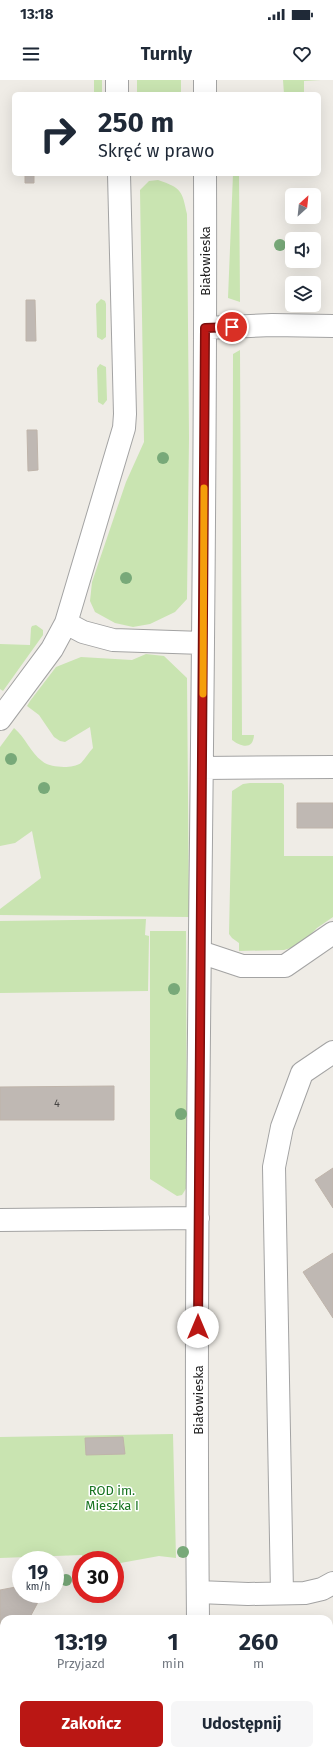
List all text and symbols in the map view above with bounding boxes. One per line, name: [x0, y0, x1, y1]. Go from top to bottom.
text: 13:18: [20, 5, 54, 23]
icon: menu: [20, 43, 42, 65]
text: Turnly: [141, 43, 192, 65]
icon: heart: [291, 43, 313, 65]
text: 250 m: [98, 106, 174, 139]
icon: right: [32, 108, 84, 160]
text: Skręć w prawo: [98, 140, 214, 162]
north arrow: [285, 188, 321, 224]
map controls: [285, 188, 321, 312]
street label: Białowieska: [198, 226, 213, 296]
button: sound: [285, 232, 321, 268]
button: layers: [285, 276, 321, 312]
pin: [215, 310, 249, 344]
icon: arrive: [221, 316, 243, 338]
house number: 4: [54, 1097, 60, 1110]
position arrow: [177, 1306, 219, 1348]
street label: Białowieska: [191, 1365, 206, 1435]
park label: ROD im. Mieszka I: [85, 1483, 139, 1513]
speed limit sign: 30: [72, 1551, 124, 1603]
text: 19: [28, 1560, 48, 1584]
text: km/h: [26, 1581, 50, 1593]
text: 13:19: [54, 1628, 108, 1656]
text: 1: [168, 1628, 179, 1656]
text: 260: [239, 1628, 279, 1656]
text: Przyjazd: [57, 1656, 105, 1671]
text: min: [162, 1656, 184, 1671]
text: m: [253, 1656, 264, 1671]
button: Zakończ: [20, 1701, 163, 1747]
button: Udostępnij: [171, 1701, 313, 1747]

